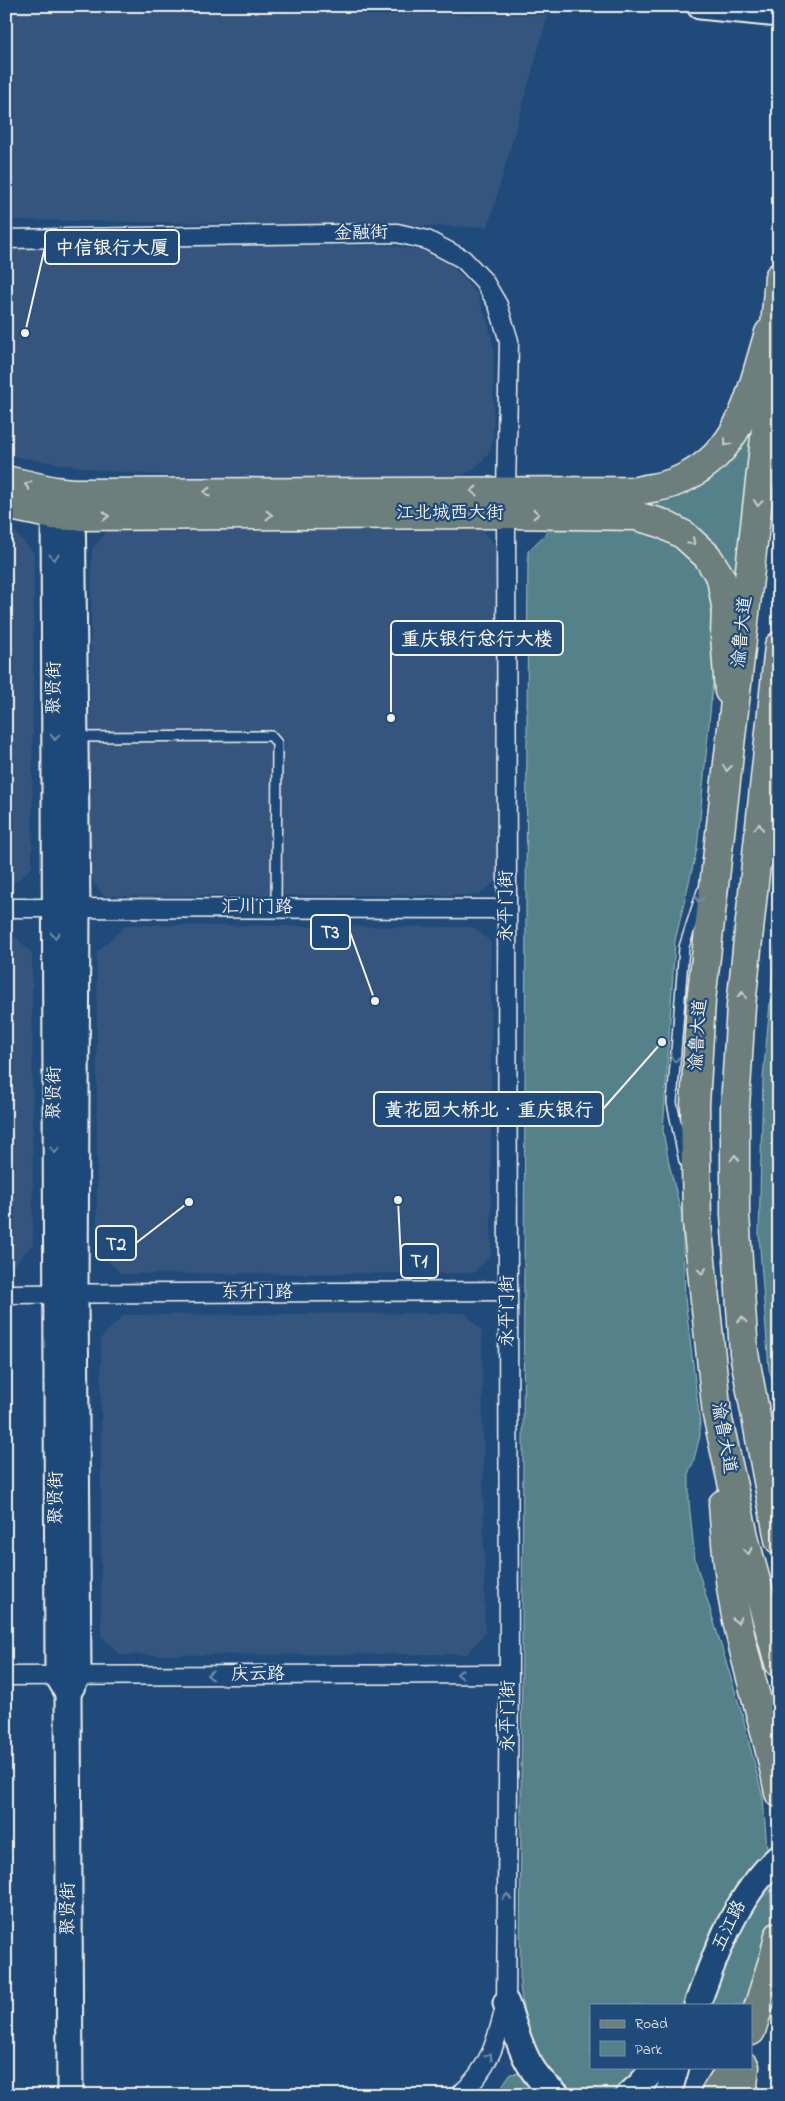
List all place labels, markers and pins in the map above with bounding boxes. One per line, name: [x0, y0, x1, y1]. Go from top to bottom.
callout: 中信银行大厦: [45, 230, 179, 264]
callout: 重庆银行总行大楼: [391, 621, 563, 655]
callout: T3: [311, 915, 350, 949]
callout: 黄花园大桥北‧重庆银行: [374, 1092, 603, 1126]
callout: T2: [96, 1226, 136, 1260]
callout: T1: [401, 1244, 438, 1278]

